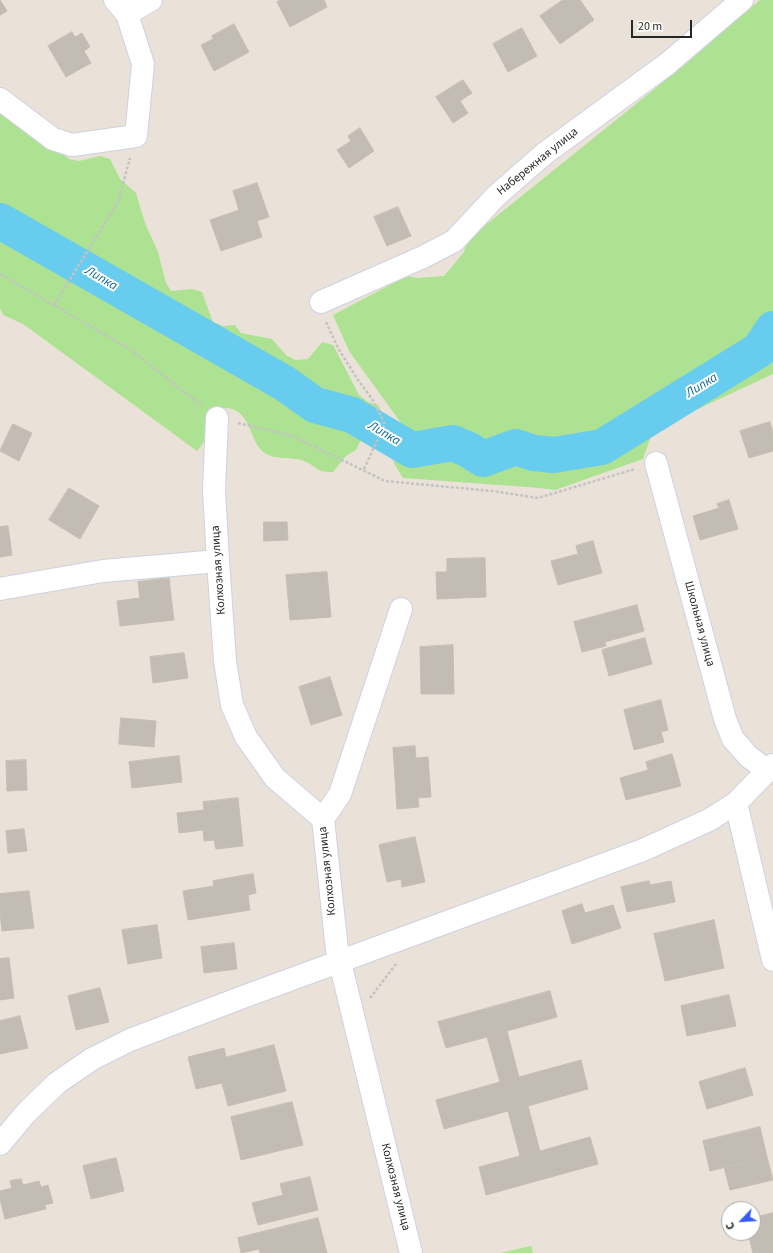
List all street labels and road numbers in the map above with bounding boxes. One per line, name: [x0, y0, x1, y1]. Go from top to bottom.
street label: Набережная улица: [495, 125, 581, 199]
street label: Колхозная улица: [209, 525, 229, 615]
street label: Школьная улица: [681, 580, 717, 668]
street label: Колхозная улица: [316, 826, 340, 916]
street label: Колхозная улица: [377, 1142, 413, 1232]

